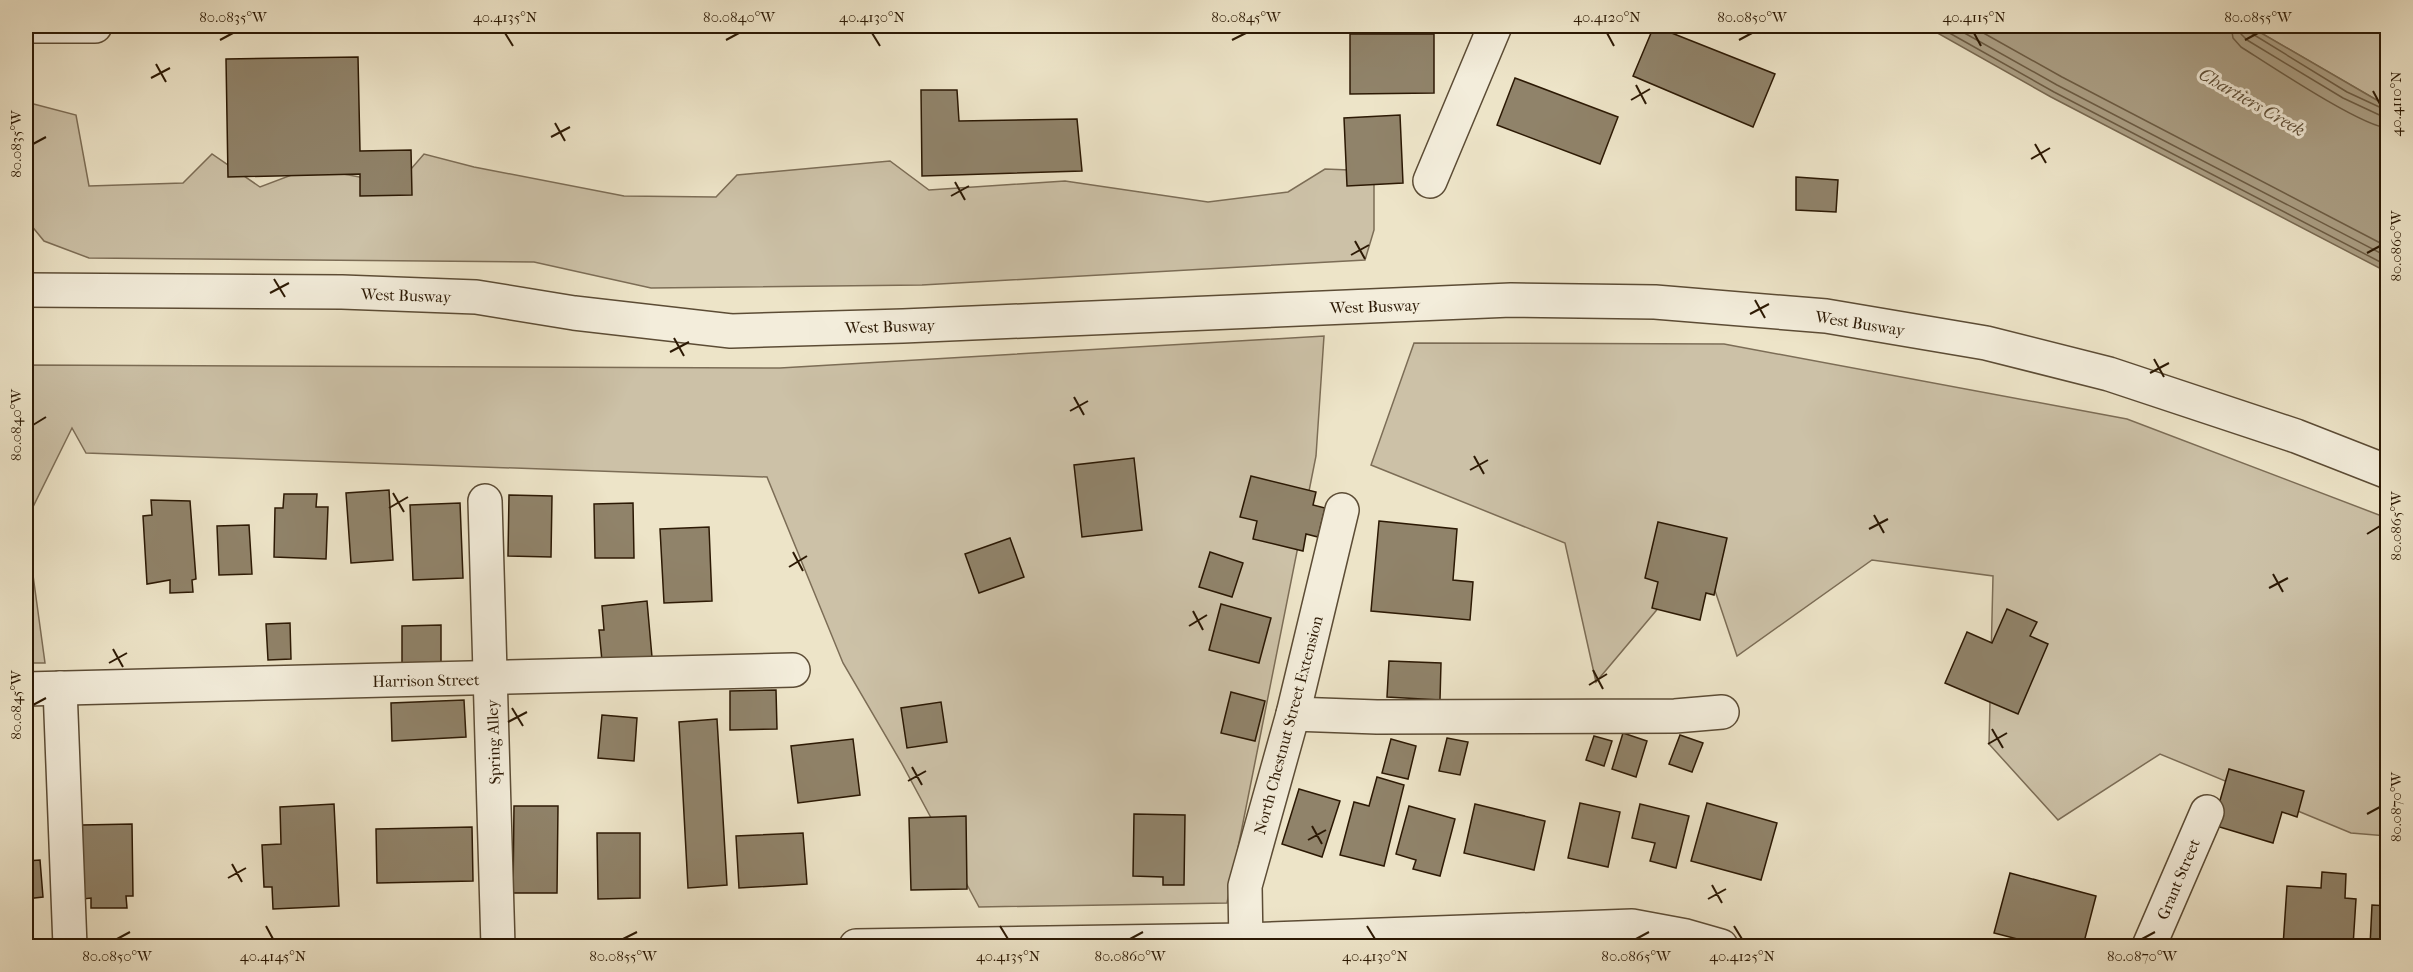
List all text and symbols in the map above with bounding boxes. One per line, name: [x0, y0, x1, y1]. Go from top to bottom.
text: 80.0835°W: [199, 8, 268, 26]
text: 40.4135°N: [473, 8, 538, 26]
text: 80.0840°W: [703, 8, 776, 26]
text: 40.4130°N: [839, 8, 906, 26]
text: 80.0845°W: [1211, 8, 1282, 26]
text: 40.4120°N: [1573, 8, 1641, 26]
text: 80.0850°W: [1717, 8, 1788, 26]
text: 40.4115°N: [1942, 8, 2006, 26]
text: 80.0855°W: [2224, 8, 2293, 26]
water label: Chartiers Creek: [2195, 64, 2308, 141]
text: 40.4110°N: [2387, 71, 2405, 137]
text: 80.0835°W: [7, 109, 25, 178]
text: 80.0860°W: [2387, 209, 2405, 282]
street label: West Busway: [360, 284, 452, 307]
street label: West Busway: [1329, 295, 1421, 318]
street label: West Busway: [1813, 307, 1906, 340]
street label: West Busway: [844, 315, 936, 338]
text: 80.0840°W: [7, 388, 25, 461]
text: 80.0865°W: [2387, 490, 2405, 561]
street label: North Chestnut Street Extension: [1250, 613, 1327, 837]
text: 80.0845°W: [7, 669, 25, 740]
street label: Harrison Street: [372, 670, 480, 691]
street label: Spring Alley: [483, 699, 504, 785]
text: 80.0870°W: [2387, 771, 2405, 842]
street label: Grant Street: [2153, 836, 2204, 923]
text: 80.0850°W: [82, 947, 153, 965]
text: 40.4145°N: [240, 947, 307, 965]
text: 80.0855°W: [589, 947, 658, 965]
text: 40.4135°N: [976, 947, 1041, 965]
text: 80.0860°W: [1094, 947, 1167, 965]
text: 40.4130°N: [1342, 947, 1409, 965]
text: 80.0865°W: [1601, 947, 1672, 965]
text: 40.4125°N: [1709, 947, 1775, 965]
text: 80.0870°W: [2107, 947, 2178, 965]

